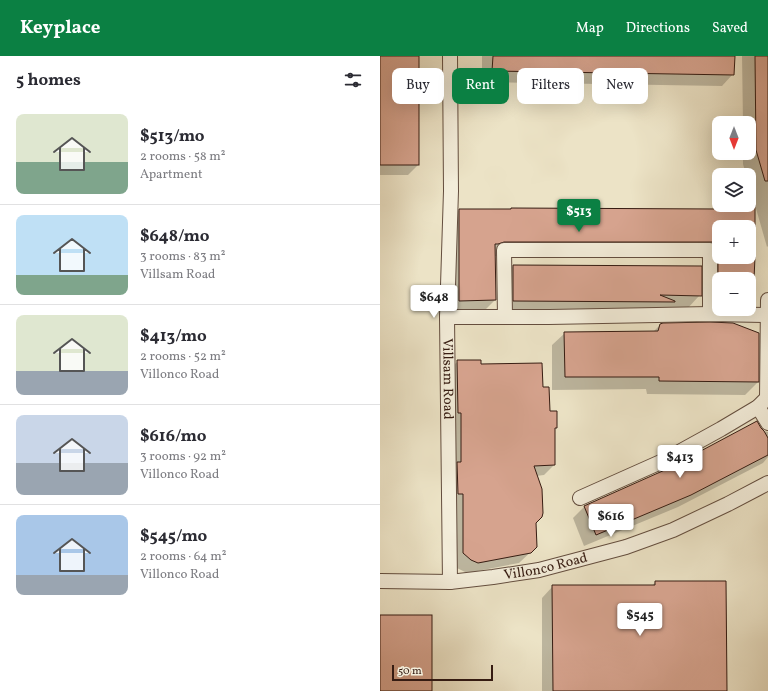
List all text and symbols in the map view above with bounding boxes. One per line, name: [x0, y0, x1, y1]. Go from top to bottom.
text: Keyplace: [20, 15, 101, 41]
text: Map: [576, 19, 604, 38]
text: Directions: [626, 19, 690, 38]
text: Saved: [712, 19, 748, 38]
chip: Buy: [392, 68, 444, 104]
chip: Rent: [452, 68, 509, 104]
chip: Filters: [517, 68, 584, 104]
chip: New: [592, 68, 648, 104]
text: 5 homes: [16, 69, 81, 92]
icon: filters: [342, 69, 364, 91]
north arrow: [712, 116, 756, 160]
map controls: [712, 116, 756, 316]
text: $513/mo: [140, 125, 205, 148]
icon: home: [48, 130, 96, 178]
text: 2 rooms · 58 m²: [140, 148, 225, 166]
text: Apartment: [140, 166, 203, 184]
button: layers: [712, 168, 756, 212]
pin: $513: [555, 199, 603, 233]
text: $513: [566, 203, 592, 221]
button: +: [712, 220, 756, 264]
text: $648/mo: [140, 225, 209, 248]
icon: home: [48, 231, 96, 279]
text: 3 rooms · 83 m²: [140, 248, 226, 266]
text: Villsam Road: [140, 266, 215, 284]
button: −: [712, 272, 756, 316]
pin: $648: [410, 285, 458, 319]
text: $648: [419, 289, 449, 307]
text: $413/mo: [140, 325, 207, 348]
icon: home: [48, 331, 96, 379]
street label: Villsam Road: [438, 338, 458, 420]
text: 2 rooms · 52 m²: [140, 348, 226, 366]
text: Villonco Road: [140, 366, 219, 384]
text: $616/mo: [140, 425, 206, 448]
icon: home: [48, 431, 96, 479]
pin: $413: [656, 445, 704, 479]
text: 3 rooms · 92 m²: [140, 448, 226, 466]
text: $413: [667, 449, 694, 467]
text: Villonco Road: [140, 466, 219, 484]
pin: $616: [587, 504, 635, 538]
text: $616: [598, 508, 624, 526]
text: $545/mo: [140, 525, 207, 548]
icon: home: [48, 531, 96, 579]
text: 2 rooms · 64 m²: [140, 548, 227, 566]
street label: Villonco Road: [502, 548, 590, 585]
text: Villonco Road: [140, 566, 219, 584]
pin: $545: [616, 603, 664, 637]
text: $545: [626, 607, 654, 625]
scale bar: [392, 663, 493, 682]
text: 50 m: [398, 664, 422, 679]

